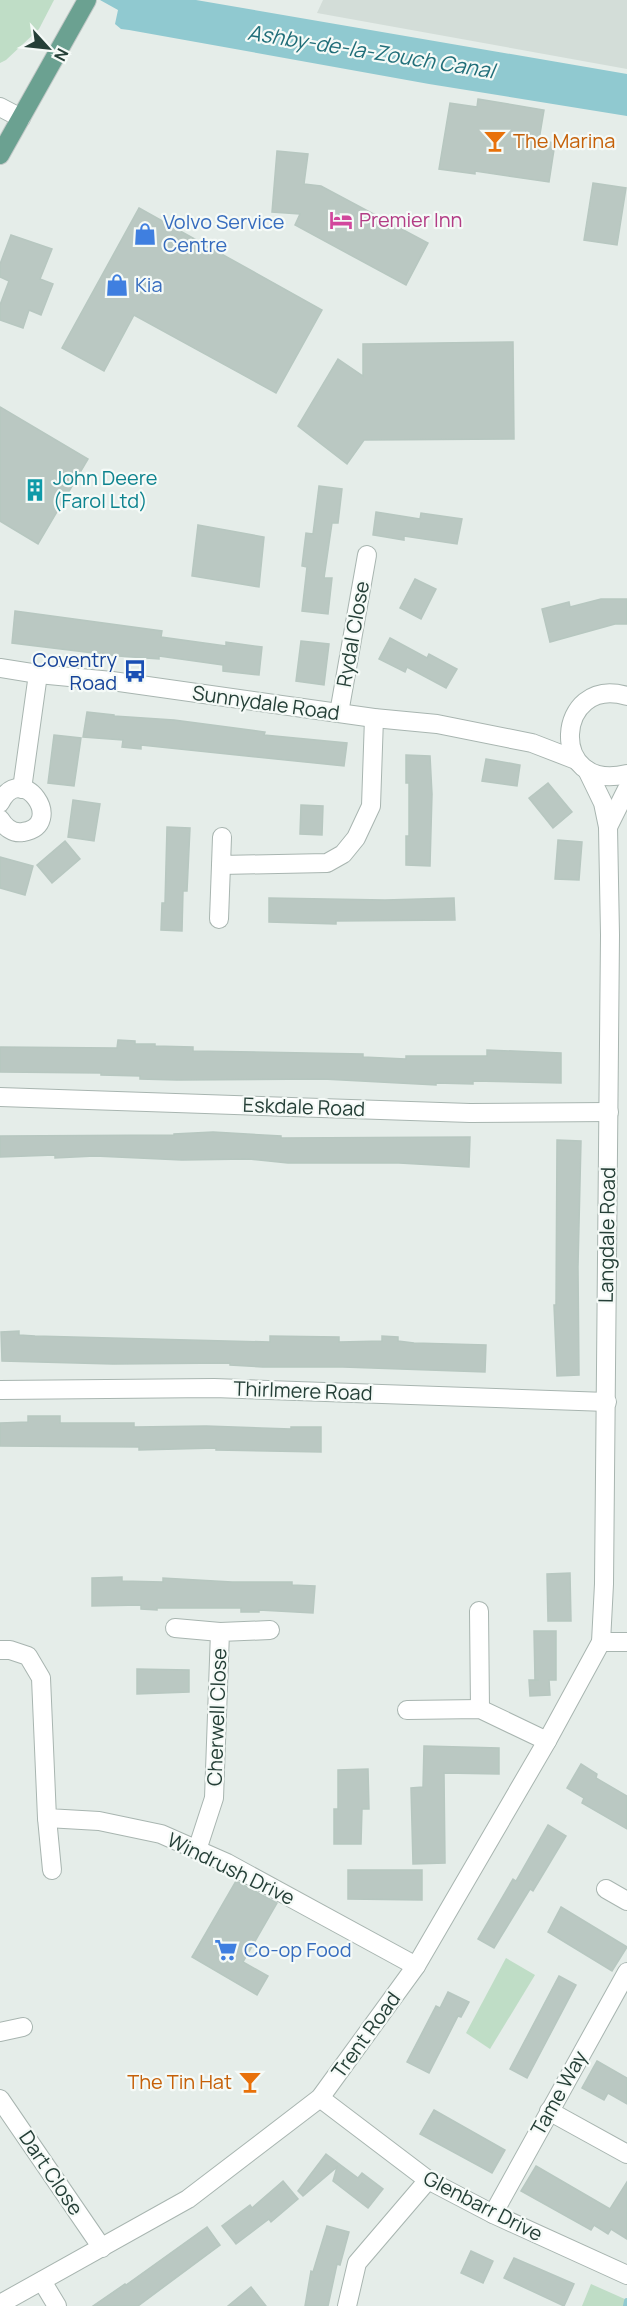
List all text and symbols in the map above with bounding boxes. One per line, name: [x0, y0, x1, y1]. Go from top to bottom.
north arrow: [18, 18, 78, 78]
water label: Ashby-de-la-Zouch Canal: [246, 18, 500, 85]
text: N: [49, 45, 74, 65]
place label: The Marina: [513, 127, 615, 154]
bar icon: The Marina: [482, 128, 508, 154]
place label: Premier Inn: [359, 206, 462, 233]
hotel icon: Premier Inn: [328, 207, 354, 233]
place label: Volvo Service Centre: [163, 208, 284, 258]
shop icon: Volvo Service Centre: [132, 221, 158, 247]
place label: Kia: [135, 271, 163, 298]
shop icon: Kia: [104, 272, 130, 298]
place label: John Deere (Farol Ltd): [53, 464, 157, 514]
building icon: John Deere (Farol Ltd): [22, 477, 48, 503]
street label: Rydal Close: [330, 579, 375, 689]
place label: Coventry Road: [33, 646, 117, 696]
bus stop icon: Coventry Road: [122, 658, 148, 684]
street label: Sunnydale Road: [191, 679, 341, 726]
street label: Eskdale Road: [242, 1091, 366, 1122]
street label: Langdale Road: [592, 1167, 621, 1303]
street label: Thirlmere Road: [233, 1375, 373, 1406]
street label: Cherwell Close: [201, 1648, 232, 1786]
street label: Windrush Drive: [163, 1826, 300, 1911]
place label: Co-op Food: [244, 1936, 352, 1963]
supermarket icon: Co-op Food: [213, 1937, 239, 1963]
street label: Trent Road: [325, 1986, 406, 2083]
street label: Tame Way: [524, 2045, 593, 2140]
place label: The Tin Hat: [127, 2068, 232, 2095]
bar icon: The Tin Hat: [237, 2069, 263, 2095]
street label: Dart Close: [13, 2125, 90, 2220]
street label: Glenbarr Drive: [419, 2164, 547, 2247]

